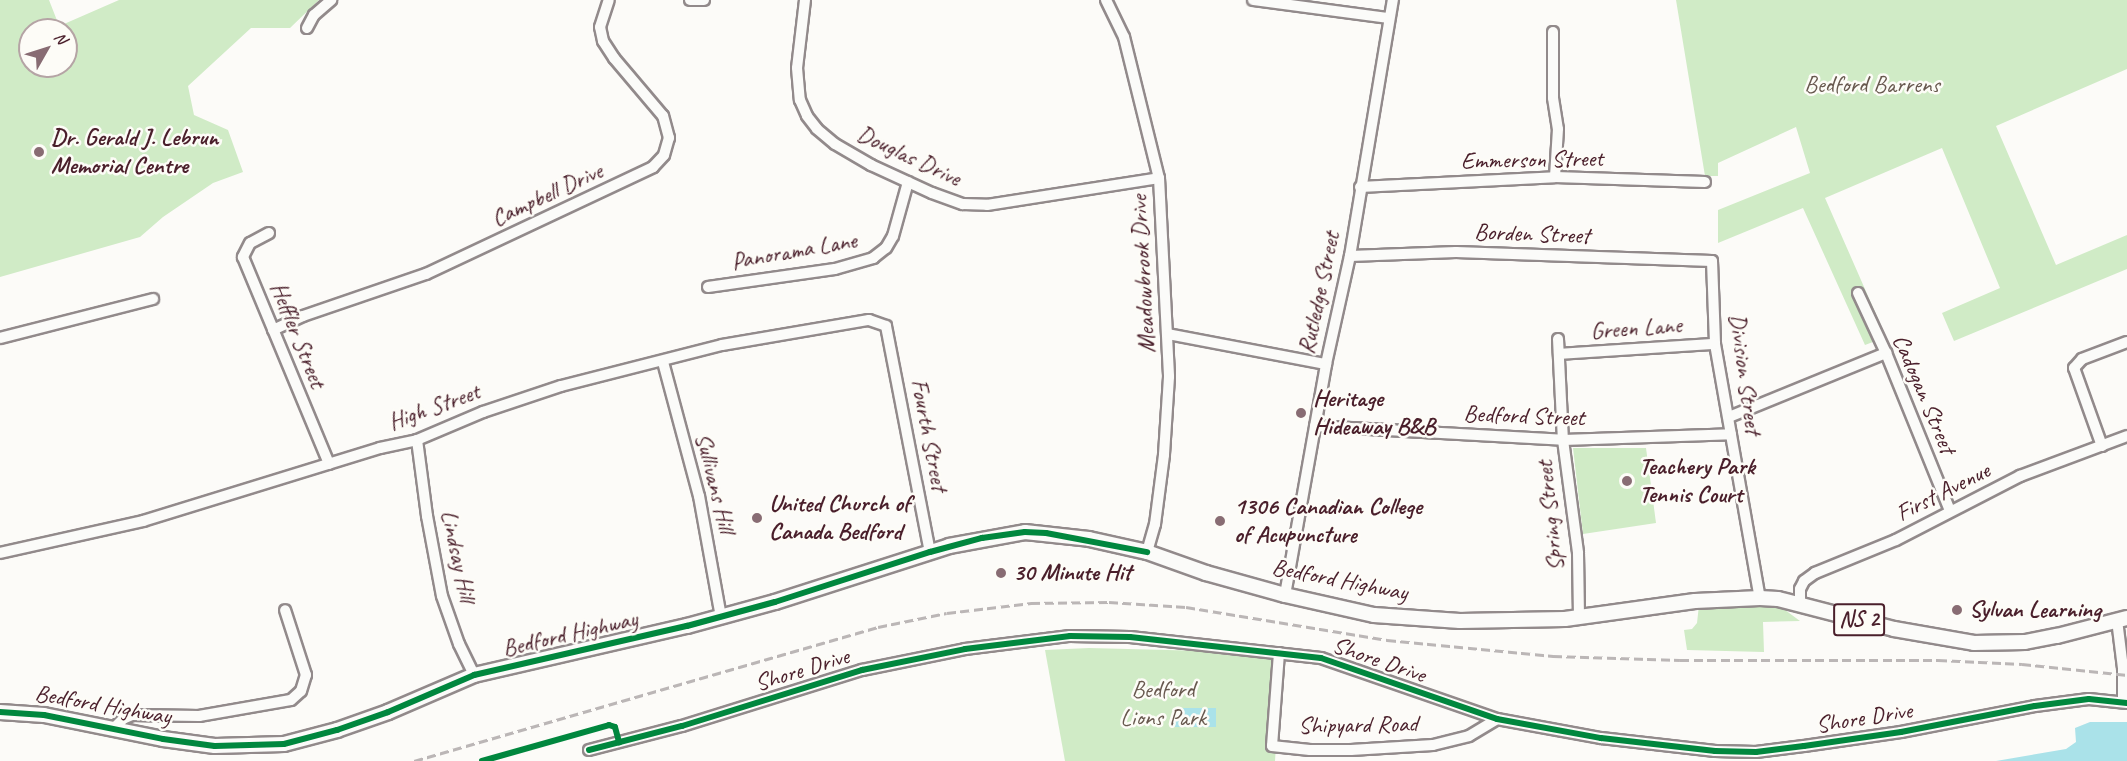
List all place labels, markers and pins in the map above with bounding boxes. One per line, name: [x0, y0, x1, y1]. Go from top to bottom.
place label: Dr. Gerald J. Lebrun Memorial Centre: [51, 124, 218, 180]
marker: Dr. Gerald J. Lebrun Memorial Centre: [32, 145, 46, 159]
place label: Heritage Hideaway B&B: [1313, 385, 1435, 441]
marker: Heritage Hideaway B&B: [1294, 406, 1308, 420]
place label: Teachery Park Tennis Court: [1639, 453, 1755, 509]
marker: Teachery Park Tennis Court: [1620, 474, 1634, 488]
place label: United Church of Canada Bedford: [769, 490, 910, 546]
place label: 1306 Canadian College of Acupuncture: [1234, 493, 1422, 549]
marker: United Church of Canada Bedford: [750, 511, 764, 525]
marker: 1306 Canadian College of Acupuncture: [1211, 512, 1229, 530]
place label: 30 Minute Hit: [1013, 559, 1131, 587]
marker: 30 Minute Hit: [994, 566, 1008, 580]
place label: Sylvan Learning: [1969, 596, 2101, 624]
marker: Sylvan Learning: [1950, 603, 1964, 617]

